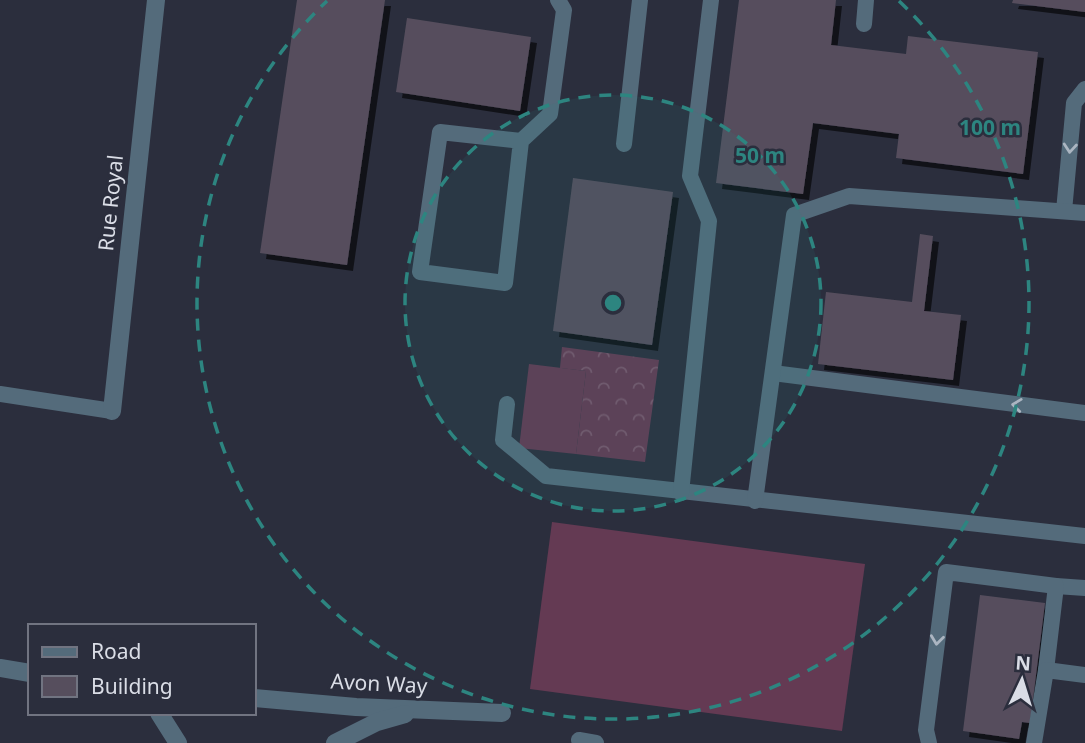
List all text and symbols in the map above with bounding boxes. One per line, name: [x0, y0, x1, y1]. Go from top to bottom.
text: 100 m: [959, 113, 1021, 141]
text: 50 m: [735, 141, 785, 169]
one-way arrow: [1063, 143, 1078, 154]
street label: Rue Royal: [91, 153, 129, 252]
centre of rings: [601, 291, 625, 315]
one-way arrow: [1011, 397, 1023, 412]
legend: [28, 624, 256, 715]
one-way arrow: [930, 634, 945, 646]
text: Road: [91, 637, 141, 665]
north arrow: [987, 645, 1057, 715]
text: N: [1015, 650, 1032, 677]
street label: Avon Way: [330, 666, 428, 700]
text: Building: [91, 672, 173, 700]

